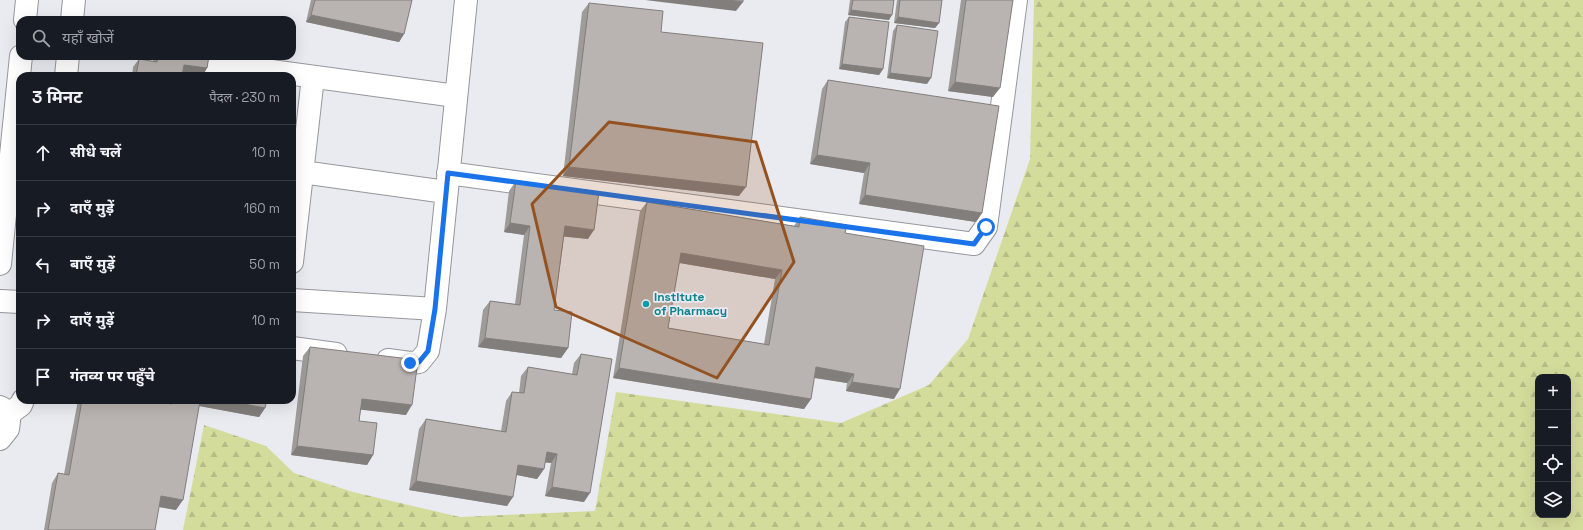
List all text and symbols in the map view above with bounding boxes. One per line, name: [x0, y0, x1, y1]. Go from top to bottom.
search box: [16, 16, 296, 60]
icon: search: [30, 27, 52, 49]
text: यहाँ खोजें: [62, 28, 114, 47]
text: 3 मिनट: [32, 86, 82, 108]
text: पैदल · 230 m: [209, 89, 280, 106]
icon: ahead: [32, 142, 54, 164]
text: सीधे चलें: [70, 142, 121, 161]
text: 10 m: [252, 144, 280, 161]
icon: right: [32, 198, 54, 220]
text: दाएँ मुड़ें: [70, 198, 114, 217]
text: 160 m: [244, 200, 280, 217]
route start: [977, 218, 995, 236]
icon: left: [32, 254, 54, 276]
text: बाएँ मुड़ें: [70, 254, 115, 273]
text: 50 m: [249, 256, 280, 273]
place label: Institute of Pharmacy: [654, 289, 727, 319]
marker: Institute of Pharmacy: [641, 299, 651, 309]
icon: right: [32, 310, 54, 332]
text: दाएँ मुड़ें: [70, 310, 114, 329]
text: 10 m: [252, 312, 280, 329]
route end: [401, 354, 419, 372]
icon: arrive: [32, 366, 54, 388]
text: गंतव्य पर पहुँचे: [70, 366, 155, 385]
map controls: [1535, 374, 1571, 518]
button: +: [1535, 374, 1571, 410]
button: −: [1535, 410, 1571, 446]
button: locate: [1535, 446, 1571, 482]
button: layers: [1535, 482, 1571, 518]

